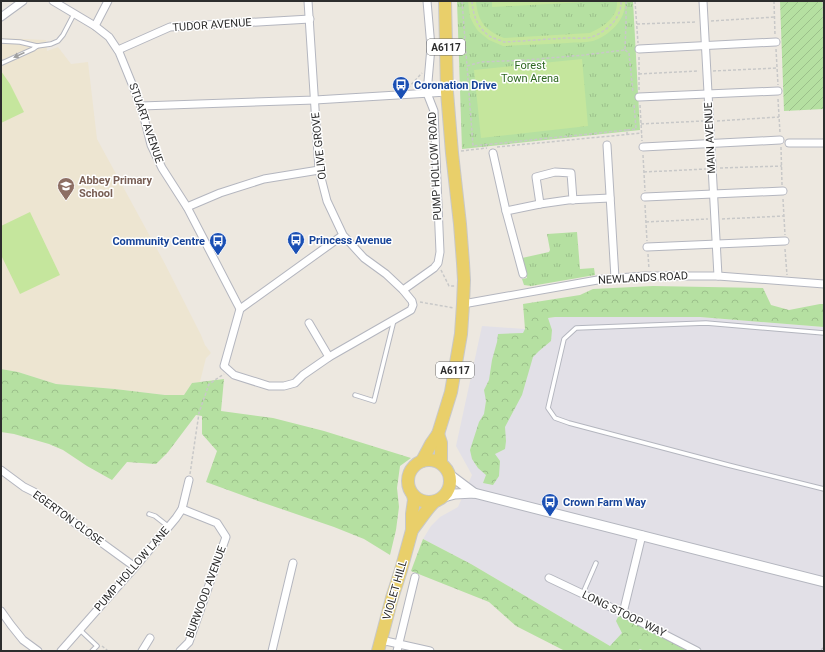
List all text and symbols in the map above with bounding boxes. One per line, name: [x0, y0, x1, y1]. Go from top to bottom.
street label: TUDOR AVENUE: [172, 16, 252, 34]
road number: A6117: [427, 39, 465, 55]
one-way arrow: [14, 52, 25, 58]
park label: Forest Town Arena: [501, 59, 559, 85]
bus stop icon: Coronation Drive: [391, 75, 411, 100]
place label: Coronation Drive: [414, 79, 497, 92]
street label: STUART AVENUE: [126, 81, 166, 165]
street label: MAIN AVENUE: [702, 102, 718, 174]
street label: PUMP HOLLOW ROAD: [426, 111, 444, 221]
street label: OLIVE GROVE: [309, 112, 329, 180]
place label: Abbey Primary School: [79, 174, 152, 200]
school or university icon: Abbey Primary School: [56, 176, 76, 201]
bus stop icon: Princess Avenue: [286, 230, 306, 255]
bus stop icon: Community Centre: [208, 231, 228, 256]
place label: Princess Avenue: [309, 234, 392, 247]
place label: Community Centre: [112, 235, 205, 248]
street label: NEWLANDS ROAD: [598, 269, 688, 287]
road number: A6117: [436, 362, 474, 378]
street label: EGERTON CLOSE: [30, 488, 106, 548]
bus stop icon: Crown Farm Way: [540, 492, 560, 517]
place label: Crown Farm Way: [563, 496, 647, 509]
street label: PUMP HOLLOW LANE: [92, 524, 172, 614]
street label: BURWOOD AVENUE: [183, 544, 229, 640]
street label: VIOLET HILL: [380, 559, 410, 621]
street label: LONG STOOP WAY: [580, 588, 668, 640]

